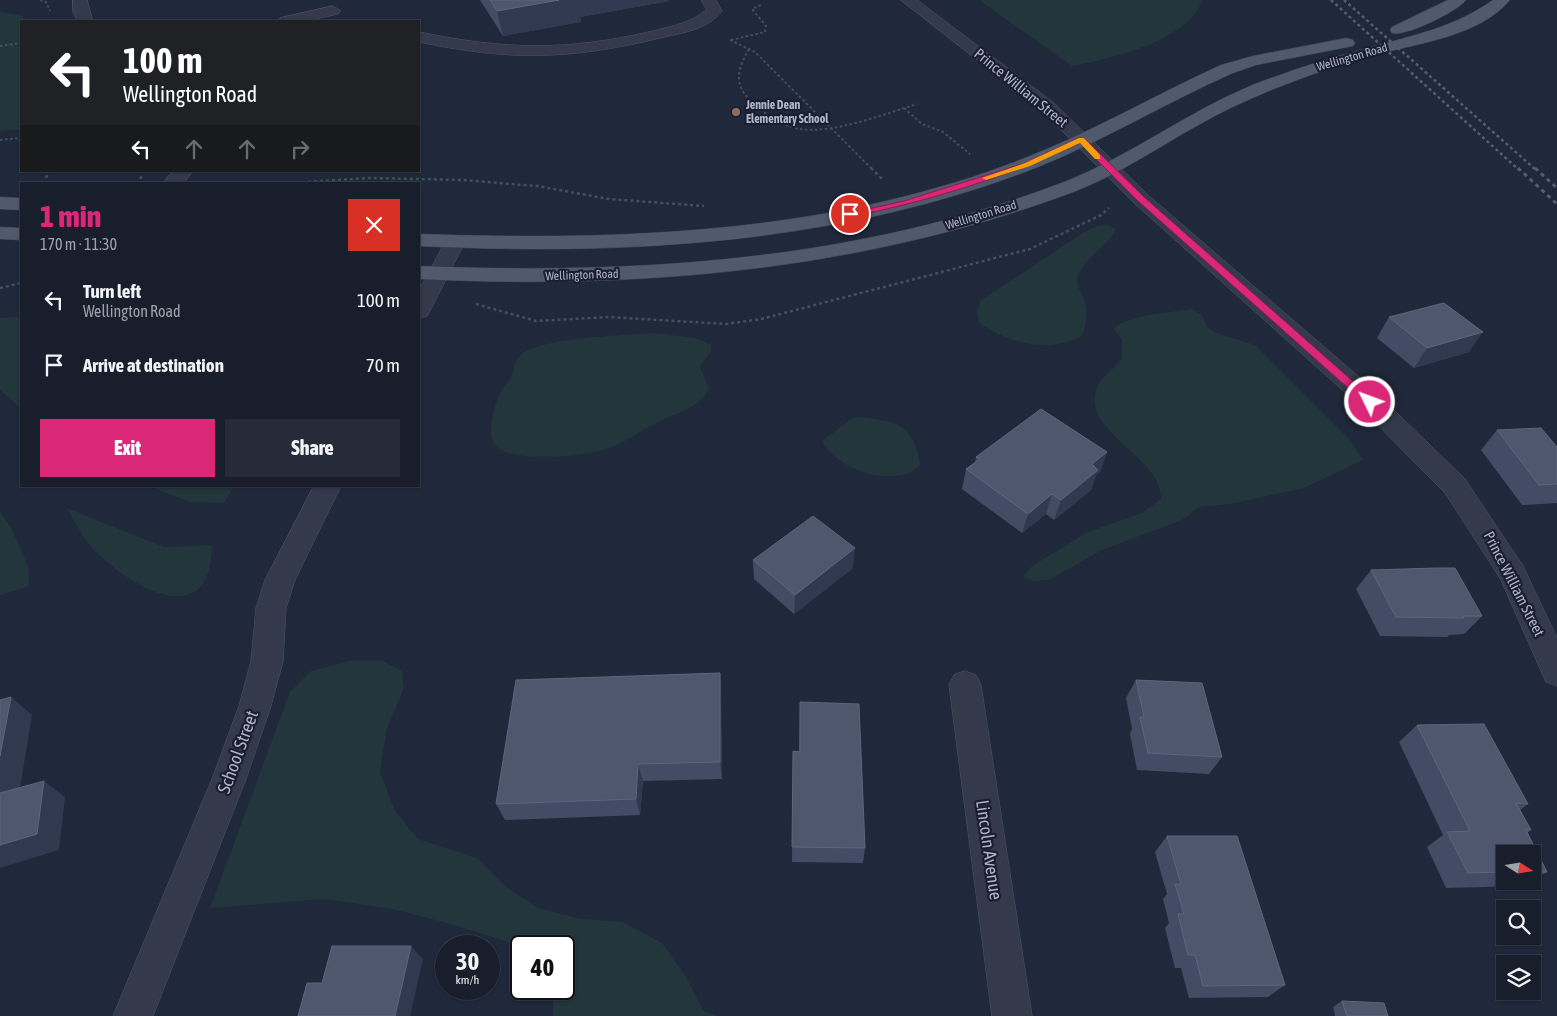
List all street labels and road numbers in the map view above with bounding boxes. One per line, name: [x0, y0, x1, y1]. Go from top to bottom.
street label: Wellington Road: [1315, 40, 1389, 74]
street label: Prince William Street: [971, 45, 1072, 131]
street label: Wellington Road: [944, 198, 1018, 232]
street label: Wellington Road: [545, 267, 619, 283]
street label: Prince William Street: [1481, 529, 1548, 639]
street label: School Street: [213, 708, 262, 796]
street label: Lincoln Avenue: [972, 799, 1007, 901]

